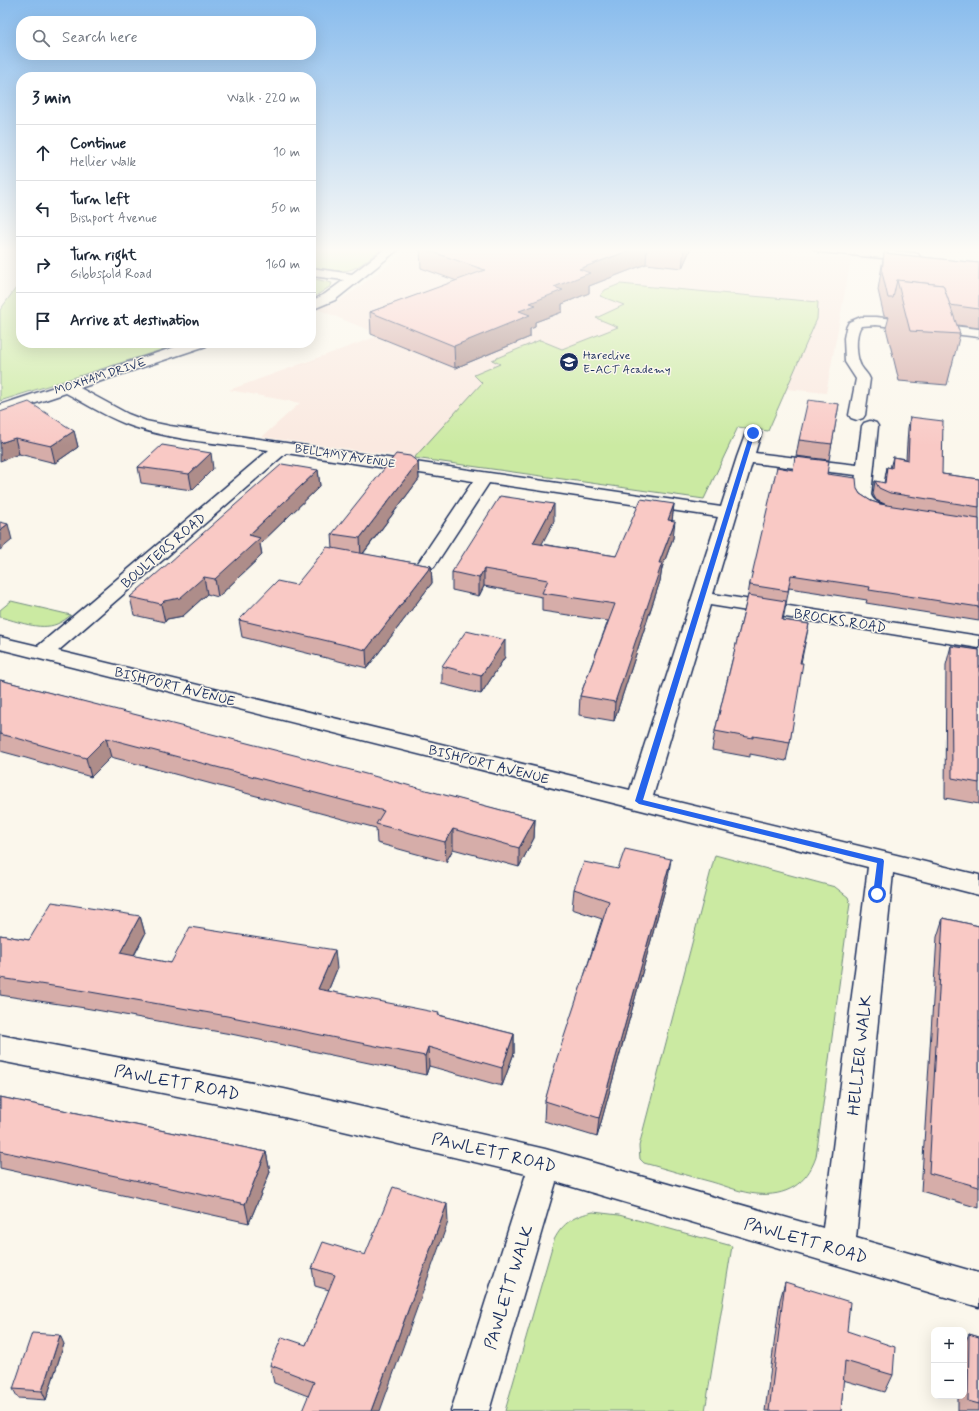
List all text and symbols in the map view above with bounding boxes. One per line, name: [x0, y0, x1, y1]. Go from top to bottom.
search box: [16, 16, 316, 60]
icon: search: [30, 27, 52, 49]
text: Search here: [62, 28, 138, 48]
text: 3 min: [32, 87, 71, 109]
text: Walk · 220 m: [227, 90, 300, 107]
text: Continue: [70, 134, 126, 154]
icon: ahead: [32, 142, 54, 164]
text: 10 m: [273, 144, 300, 161]
text: Hellier Walk: [70, 154, 136, 171]
text: Turn left: [70, 190, 130, 210]
icon: left: [32, 198, 54, 220]
text: 50 m: [271, 200, 300, 217]
text: Bishport Avenue: [70, 210, 157, 227]
text: Turn right: [70, 246, 137, 266]
icon: right: [32, 254, 54, 276]
text: 160 m: [265, 256, 300, 273]
text: Gibbsfold Road: [70, 266, 152, 283]
icon: arrive: [32, 310, 54, 332]
text: Arrive at destination: [70, 311, 199, 331]
place label: Hareclive E-ACT Academy: [583, 348, 670, 378]
school or university icon: Hareclive E-ACT Academy: [558, 351, 580, 373]
street label: MOXHAM DRIVE: [53, 354, 148, 399]
route end: [744, 424, 762, 442]
street label: BELLAMY AVENUE: [293, 441, 396, 473]
street label: BOULTERS ROAD: [118, 509, 210, 592]
street label: BROCKS ROAD: [792, 605, 887, 637]
street label: BISHPORT AVENUE: [112, 663, 237, 711]
street label: BISHPORT AVENUE: [426, 741, 551, 789]
route start: [868, 885, 886, 903]
street label: HELLIER WALK: [843, 994, 877, 1117]
street label: PAWLETT ROAD: [112, 1060, 241, 1106]
street label: PAWLETT ROAD: [429, 1128, 558, 1178]
street label: PAWLETT ROAD: [742, 1213, 870, 1269]
street label: PAWLETT WALK: [480, 1222, 539, 1352]
map controls: [931, 1327, 967, 1399]
button: +: [931, 1327, 967, 1363]
button: −: [931, 1363, 967, 1399]

